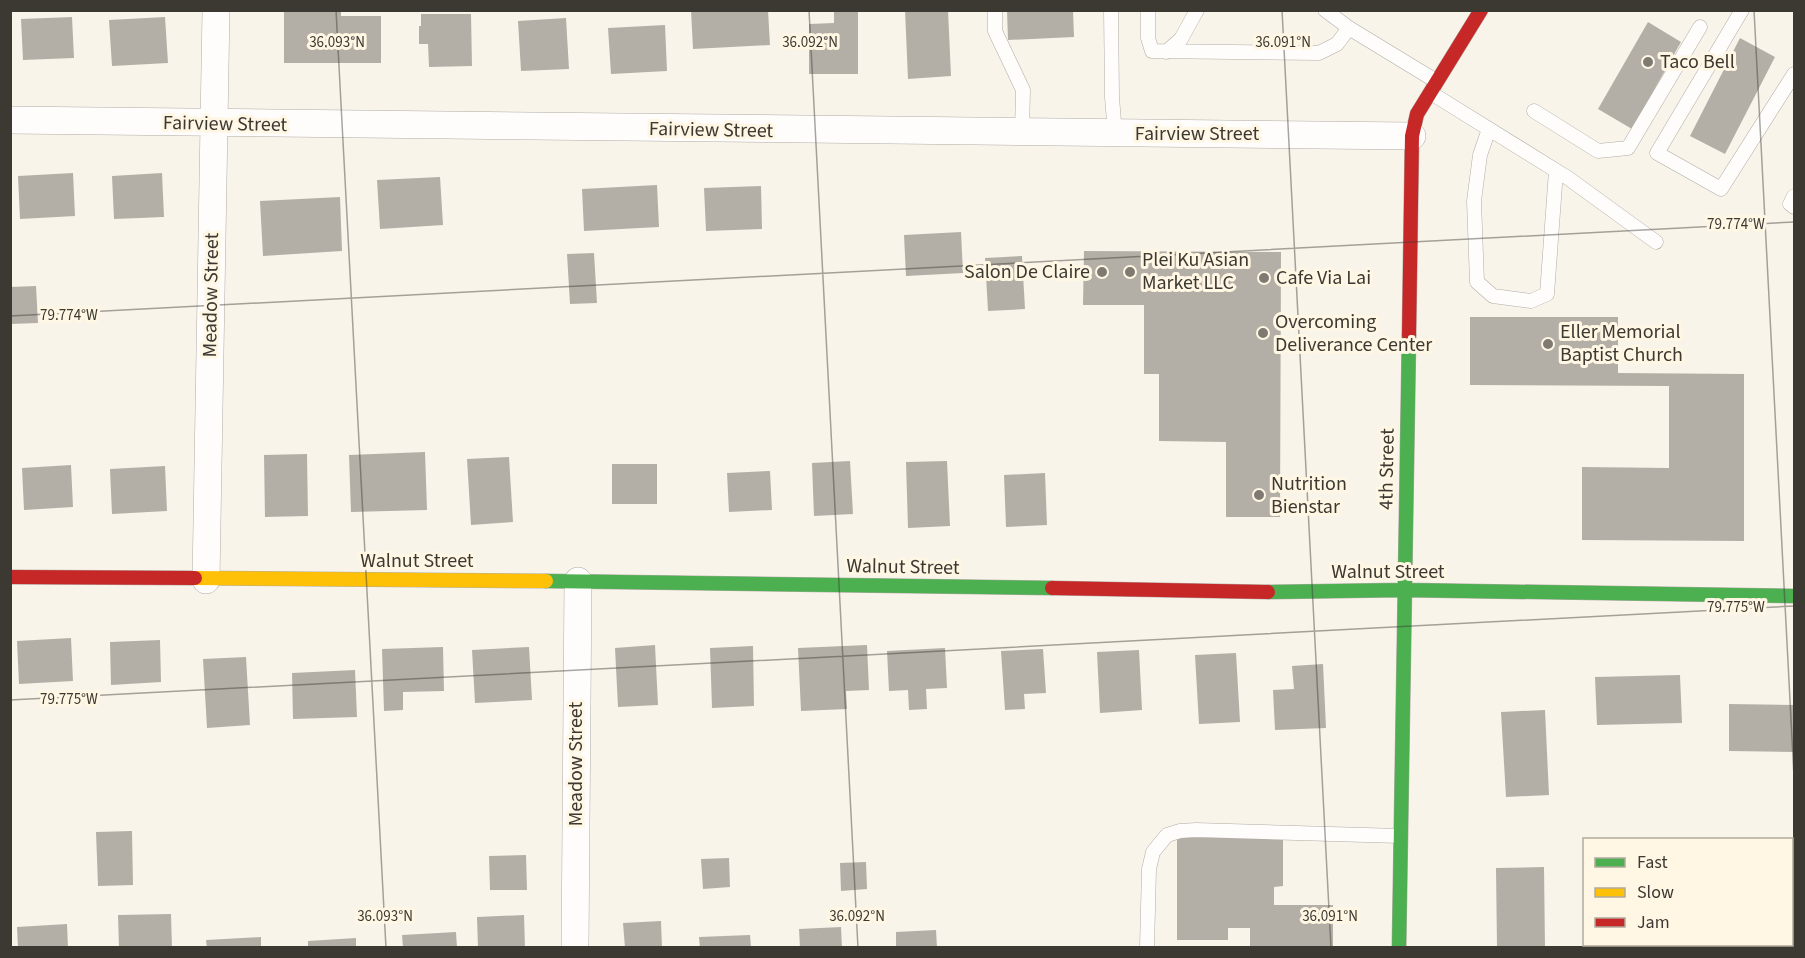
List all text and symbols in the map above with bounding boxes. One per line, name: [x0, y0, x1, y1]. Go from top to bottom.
text: 36.093°N: [309, 32, 365, 53]
text: 36.092°N: [782, 32, 838, 53]
text: 36.091°N: [1255, 32, 1311, 53]
place label: Taco Bell: [1660, 48, 1735, 76]
marker: Taco Bell: [1641, 55, 1655, 69]
street label: Fairview Street: [163, 109, 288, 139]
street label: Fairview Street: [649, 115, 774, 145]
street label: Fairview Street: [1135, 120, 1259, 148]
text: 79.774°W: [1707, 214, 1765, 235]
street label: Meadow Street: [196, 232, 226, 358]
place label: Plei Ku Asian Market LLC: [1142, 246, 1249, 297]
place label: Salon De Claire: [964, 258, 1090, 286]
place label: Cafe Via Lai: [1276, 264, 1371, 292]
marker: Salon De Claire: [1095, 265, 1109, 279]
marker: Plei Ku Asian Market LLC: [1123, 265, 1137, 279]
marker: Cafe Via Lai: [1257, 271, 1271, 285]
text: 79.774°W: [40, 305, 98, 326]
place label: Overcoming Deliverance Center: [1275, 308, 1432, 359]
place label: Eller Memorial Baptist Church: [1560, 318, 1683, 369]
marker: Overcoming Deliverance Center: [1256, 326, 1270, 340]
marker: Eller Memorial Baptist Church: [1541, 337, 1555, 351]
street label: 4th Street: [1372, 428, 1402, 510]
place label: Nutrition Bienstar: [1271, 470, 1347, 521]
marker: Nutrition Bienstar: [1252, 488, 1266, 502]
street label: Walnut Street: [360, 547, 474, 575]
street label: Walnut Street: [846, 552, 960, 582]
street label: Walnut Street: [1331, 558, 1445, 586]
text: 79.775°W: [1707, 597, 1765, 618]
text: 79.775°W: [40, 689, 98, 710]
street label: Meadow Street: [562, 701, 590, 826]
legend: [1583, 838, 1793, 946]
text: Fast: [1637, 850, 1668, 875]
text: Slow: [1637, 880, 1674, 905]
text: 36.093°N: [357, 906, 413, 927]
text: 36.092°N: [829, 906, 885, 927]
text: 36.091°N: [1302, 906, 1358, 927]
text: Jam: [1637, 910, 1670, 935]

